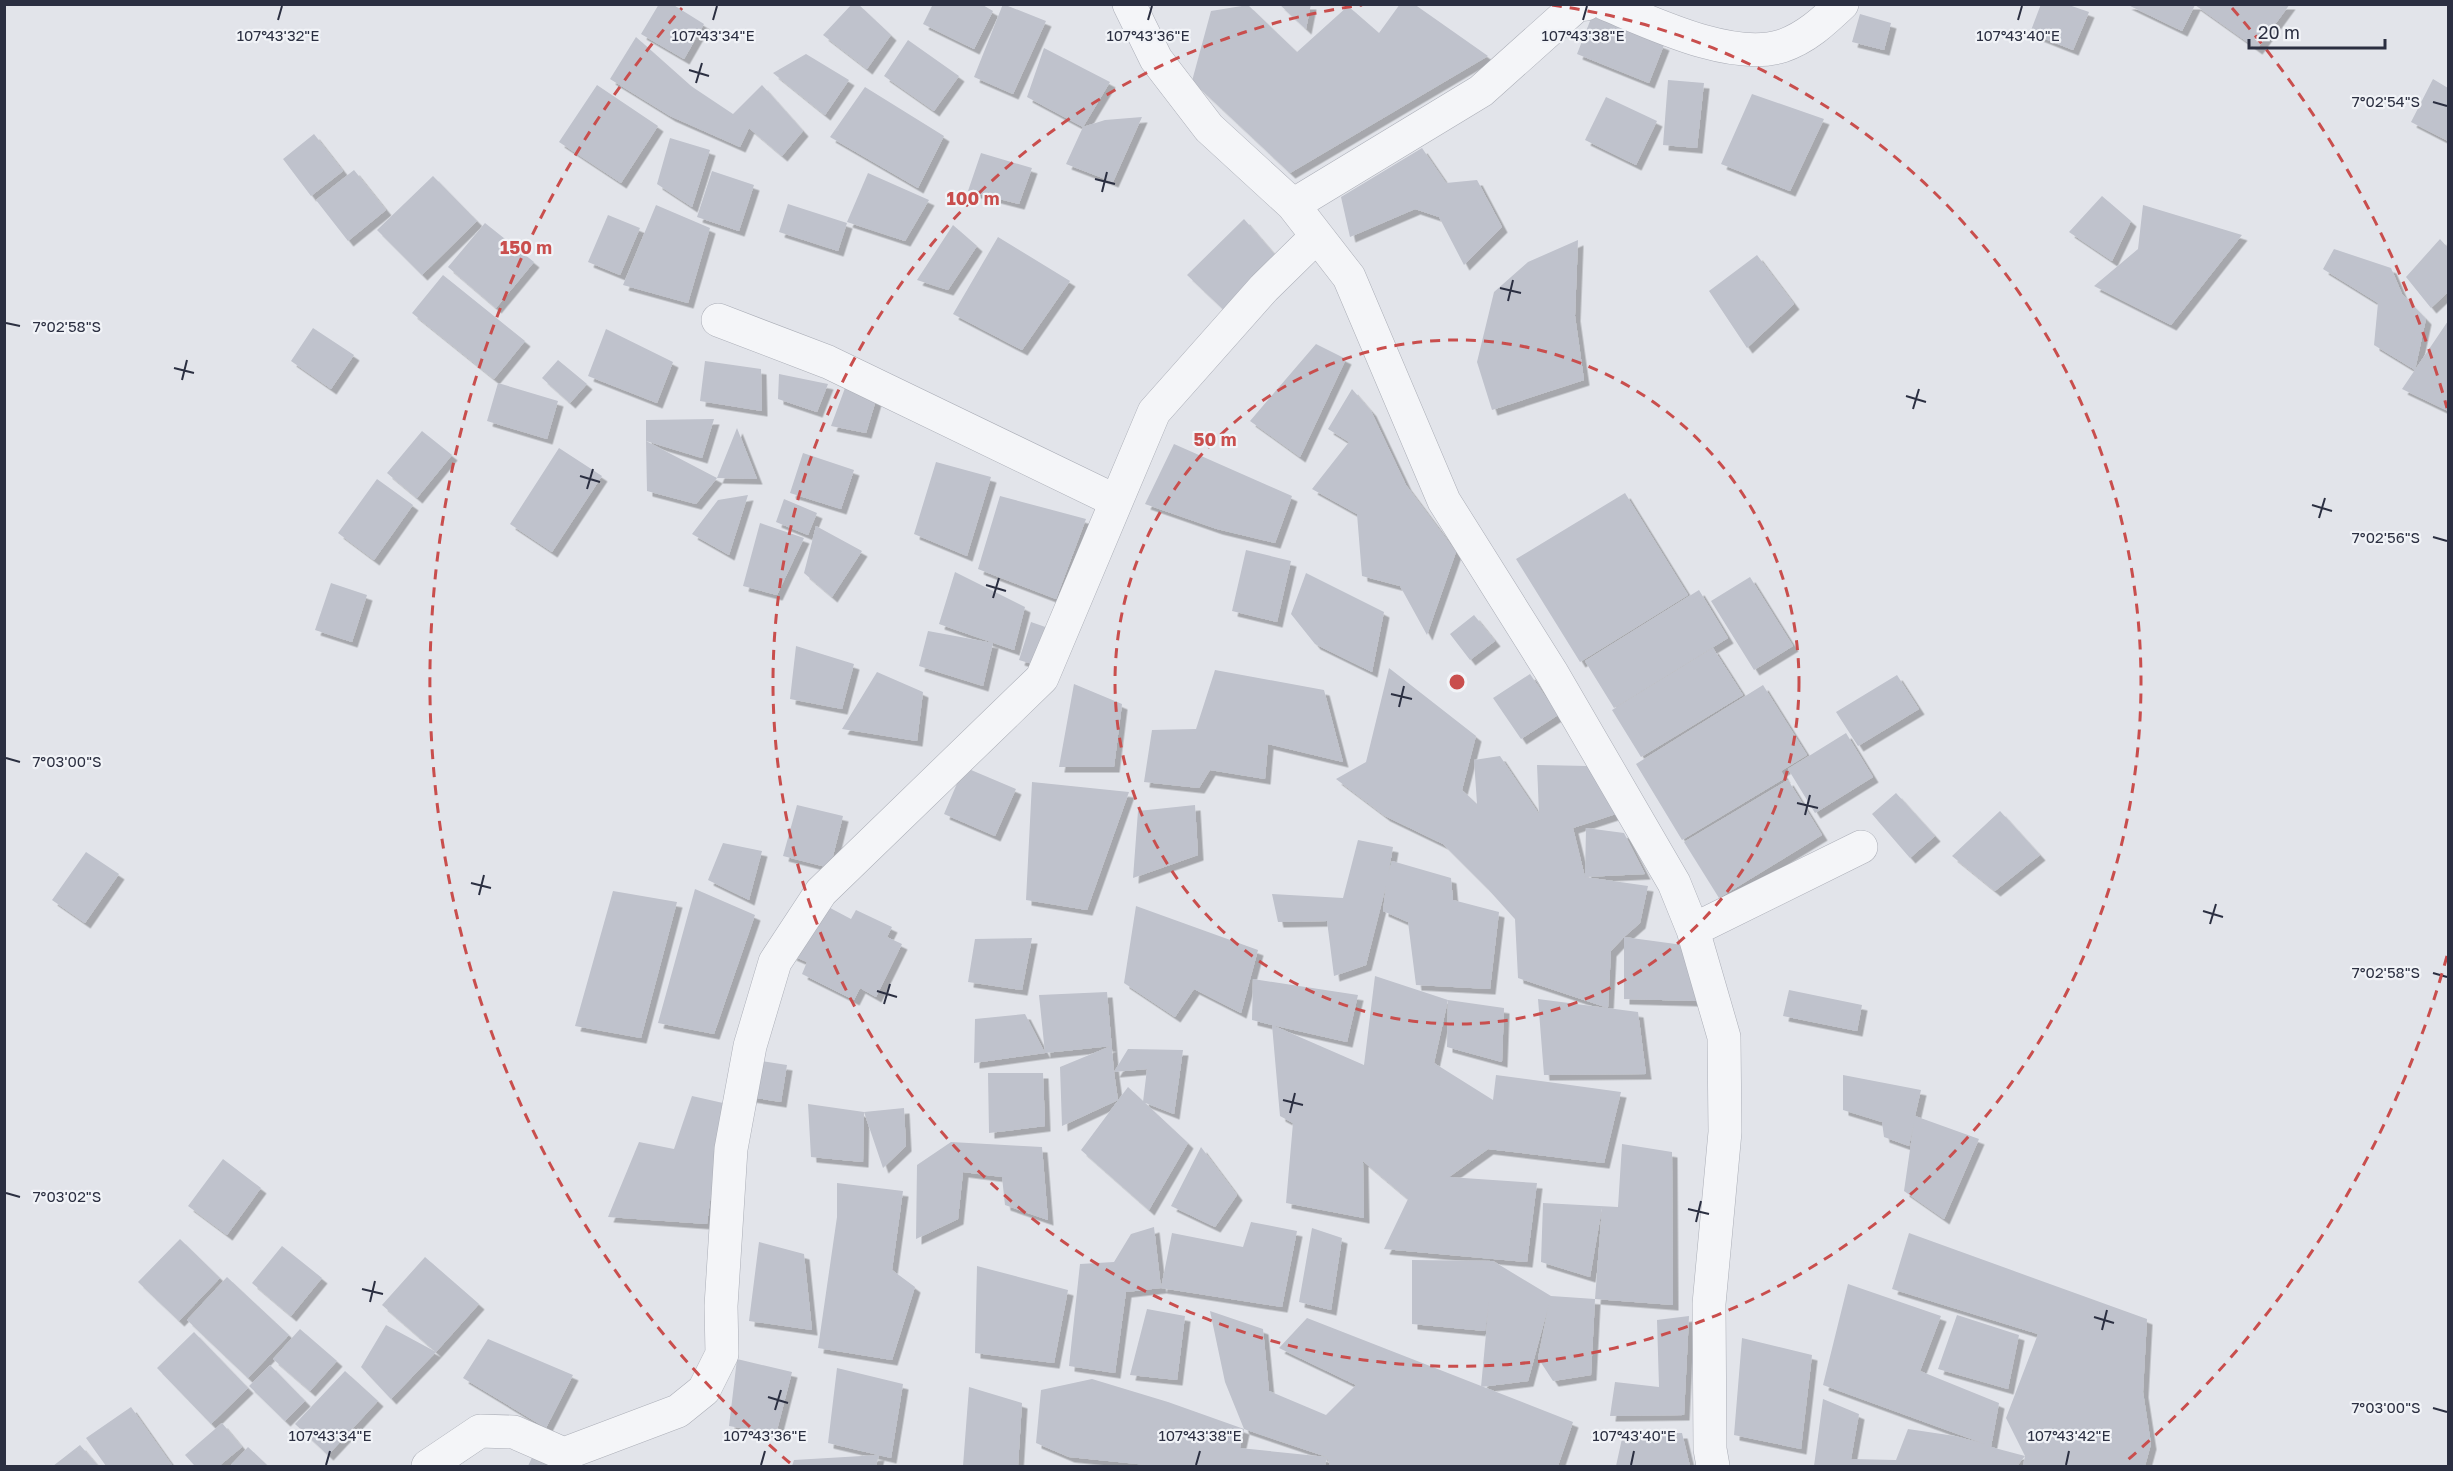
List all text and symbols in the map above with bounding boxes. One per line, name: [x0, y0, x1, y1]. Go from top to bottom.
scale bar: [2249, 12, 2386, 50]
text: 20 m: [2258, 21, 2300, 43]
text: 107°43'32"E: [237, 26, 319, 44]
text: 107°43'34"E: [671, 26, 755, 44]
text: 107°43'36"E: [1106, 26, 1190, 44]
text: 107°43'38"E: [1541, 26, 1625, 44]
text: 107°43'40"E: [1976, 26, 2060, 44]
text: 7°02'54"S: [2352, 92, 2420, 110]
text: 100 m: [947, 187, 999, 209]
text: 150 m: [500, 236, 552, 258]
text: 7°02'58"S: [33, 317, 101, 335]
text: 50 m: [1194, 428, 1236, 450]
text: 7°02'56"S: [2352, 528, 2420, 546]
centre of rings: [1447, 672, 1467, 692]
text: 7°03'00"S: [32, 752, 102, 770]
text: 7°02'58"S: [2352, 963, 2420, 981]
text: 7°03'02"S: [33, 1187, 101, 1205]
text: 7°03'00"S: [2351, 1398, 2421, 1416]
text: 107°43'34"E: [288, 1426, 372, 1444]
text: 107°43'36"E: [723, 1426, 807, 1444]
text: 107°43'38"E: [1158, 1426, 1242, 1444]
text: 107°43'40"E: [1592, 1426, 1676, 1444]
text: 107°43'42"E: [2027, 1426, 2111, 1444]

